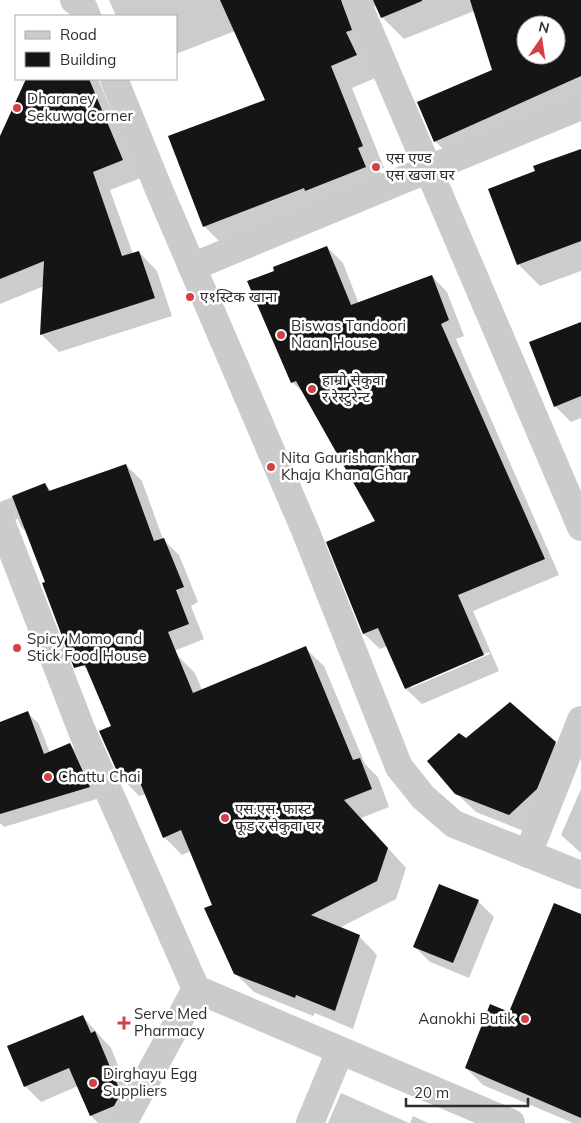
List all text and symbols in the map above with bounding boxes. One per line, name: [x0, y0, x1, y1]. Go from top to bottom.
legend: [15, 15, 178, 80]
north arrow: [516, 15, 566, 65]
text: N: [537, 17, 551, 37]
text: Road: [60, 25, 97, 44]
text: Building: [60, 50, 116, 69]
place label: Dharaney Sekuwa Corner: [27, 89, 133, 125]
marker: Dharaney Sekuwa Corner: [11, 102, 23, 114]
place label: एस एण्ड एस खजा घर: [386, 148, 455, 184]
marker: एस एण्ड एस खजा घर: [370, 161, 382, 173]
place label: ए१स्टिक खाना: [200, 287, 278, 306]
marker: ए१स्टिक खाना: [184, 291, 196, 303]
place label: Biswas Tandoori Naan House: [291, 316, 406, 352]
marker: Biswas Tandoori Naan House: [275, 329, 287, 341]
place label: हाम्रो सेकुवा र रेस्टुरेन्ट: [322, 370, 386, 407]
marker: हाम्रो सेकुवा र रेस्टुरेन्ट: [306, 383, 318, 395]
place label: Nita Gaurishankhar Khaja Khana Ghar: [281, 448, 417, 484]
marker: Nita Gaurishankhar Khaja Khana Ghar: [265, 461, 277, 473]
place label: Spicy Momo and Stick Food House: [27, 629, 147, 665]
marker: Spicy Momo and Stick Food House: [11, 642, 23, 654]
place label: Chattu Chai: [58, 767, 141, 786]
marker: Chattu Chai: [42, 771, 54, 783]
place label: एस.एस. फास्ट फूड र सेकुवा घर: [235, 799, 322, 836]
marker: एस.एस. फास्ट फूड र सेकुवा घर: [219, 812, 231, 824]
place label: Serve Med Pharmacy: [134, 1004, 207, 1040]
place label: Aanokhi Butik: [418, 1009, 515, 1028]
marker: Aanokhi Butik: [519, 1013, 531, 1025]
marker: Serve Med Pharmacy: [118, 1017, 130, 1029]
place label: Dirghayu Egg Suppliers: [103, 1064, 197, 1100]
scale bar: [406, 1076, 528, 1108]
marker: Dirghayu Egg Suppliers: [87, 1077, 99, 1089]
text: 20 m: [414, 1083, 449, 1102]

